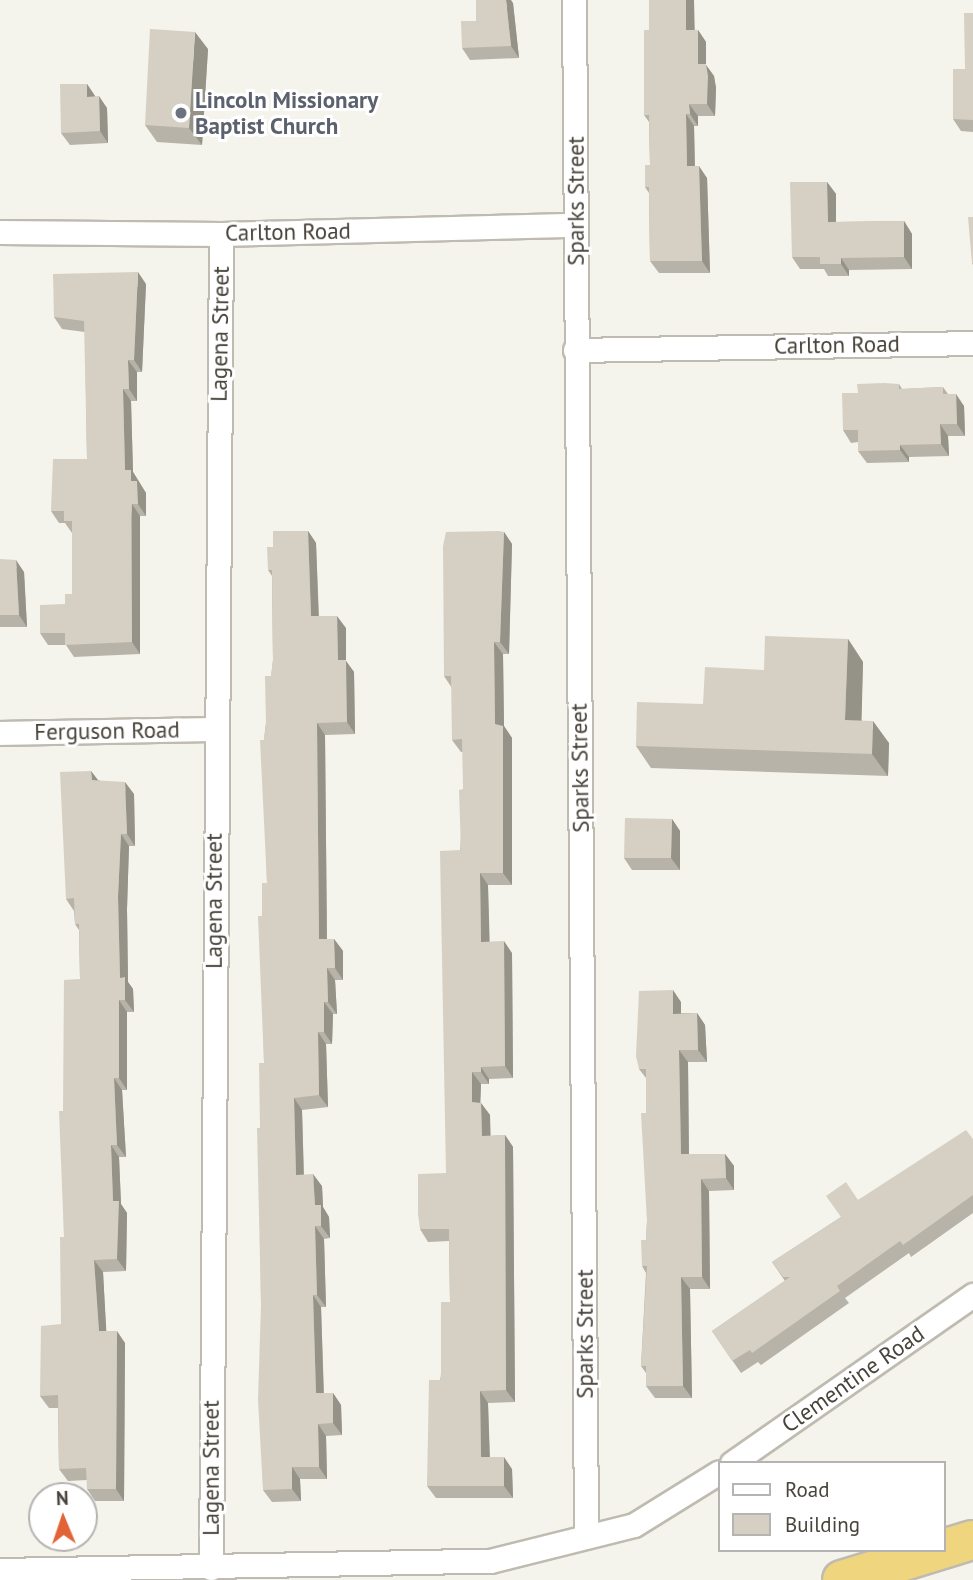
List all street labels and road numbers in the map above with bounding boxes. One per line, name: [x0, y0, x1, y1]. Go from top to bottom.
street label: Sparks Street: [562, 136, 590, 266]
street label: Carlton Road: [225, 217, 351, 247]
street label: Lagena Street: [205, 266, 235, 402]
street label: Carlton Road: [774, 330, 900, 360]
street label: Sparks Street: [565, 703, 595, 833]
street label: Ferguson Road: [34, 716, 180, 746]
street label: Lagena Street: [200, 833, 228, 969]
street label: Sparks Street: [571, 1269, 599, 1399]
street label: Clementine Road: [776, 1320, 930, 1438]
street label: Lagena Street: [197, 1400, 225, 1536]

